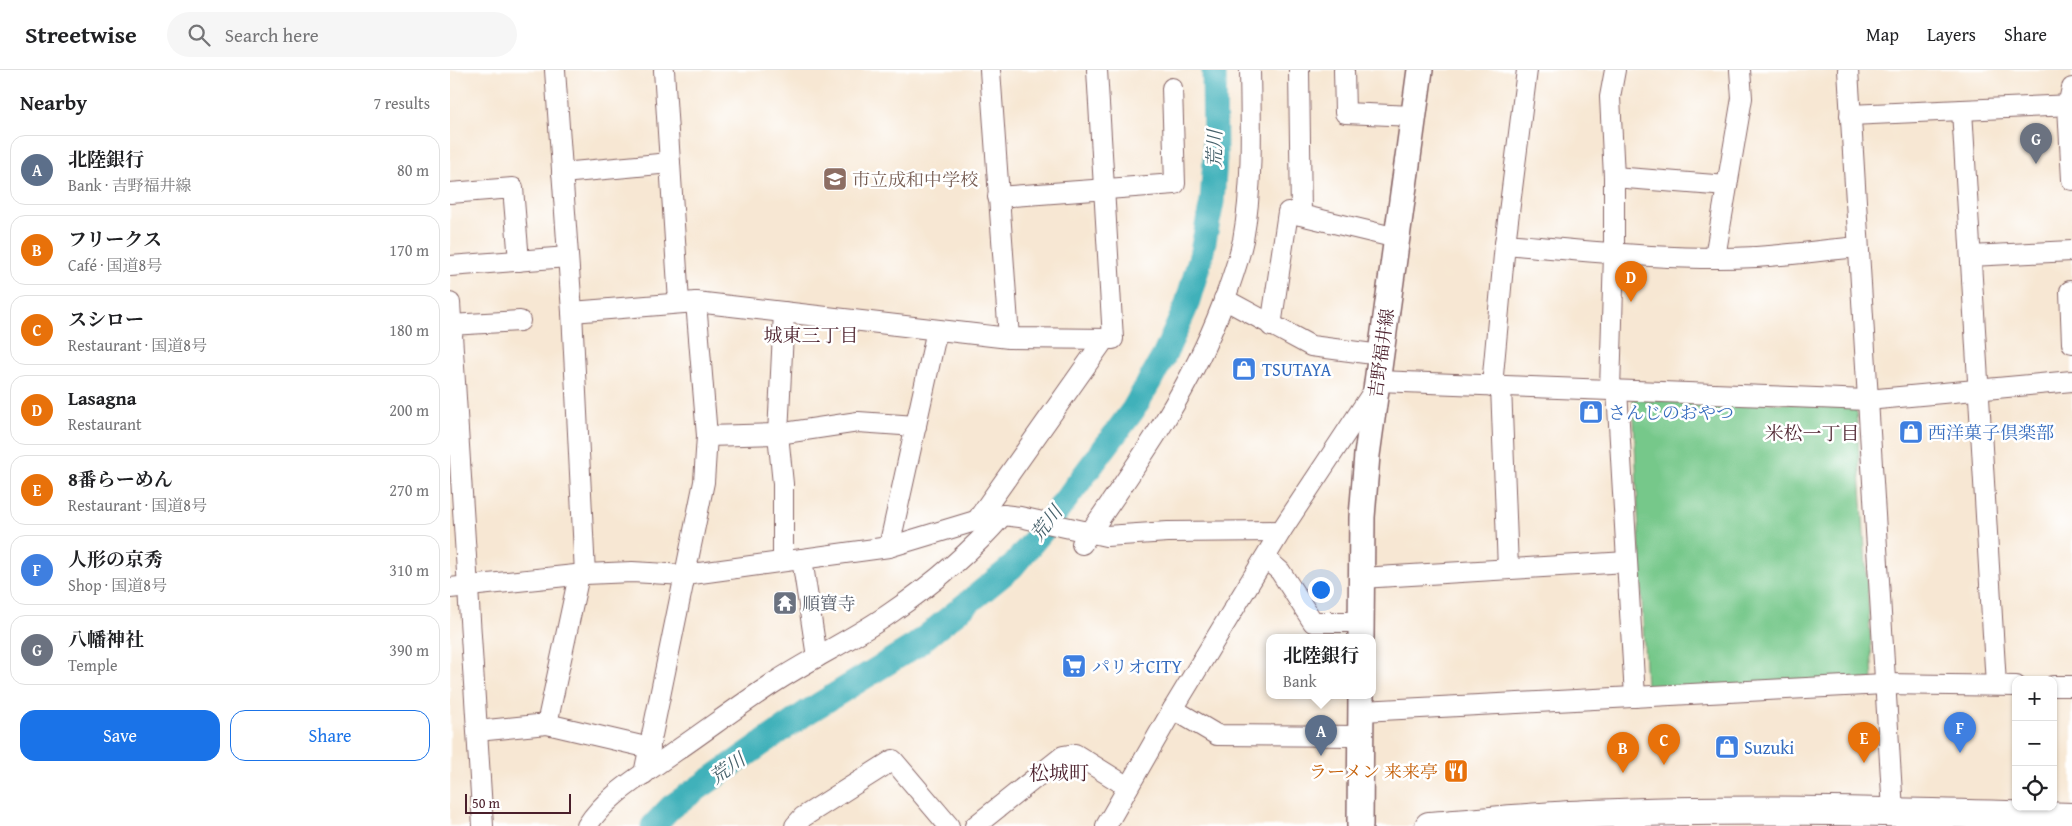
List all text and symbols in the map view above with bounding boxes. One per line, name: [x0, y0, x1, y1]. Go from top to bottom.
search box: [167, 12, 517, 57]
text: Streetwise: [25, 17, 137, 52]
icon: search: [185, 21, 213, 49]
text: Search here: [225, 21, 319, 49]
text: Map: [1866, 21, 1899, 48]
text: Layers: [1927, 21, 1976, 48]
text: Share: [2004, 21, 2047, 48]
text: Nearby: [20, 87, 87, 118]
text: 7 results: [373, 91, 430, 115]
pin: G: [2020, 123, 2052, 164]
water label: 荒川: [1200, 128, 1228, 168]
text: 北陸銀行: [68, 145, 144, 173]
text: A: [32, 158, 42, 182]
text: 80 m: [397, 158, 429, 182]
school or university icon: 市立成和中学校: [822, 166, 848, 192]
place label: 市立成和中学校: [852, 166, 978, 193]
text: Bank · 吉野福井線: [68, 173, 191, 197]
text: フリークス: [68, 225, 162, 253]
text: B: [32, 238, 42, 262]
text: 170 m: [389, 238, 429, 262]
text: Café · 国道8号: [68, 253, 162, 277]
pin: D: [1615, 261, 1647, 302]
text: スシロー: [68, 305, 144, 333]
street label: 吉野福井線: [1361, 307, 1401, 399]
text: C: [32, 318, 42, 342]
text: 180 m: [389, 318, 429, 342]
district label: 城東三丁目: [763, 321, 859, 349]
text: Restaurant · 国道8号: [68, 333, 207, 357]
shop icon: TSUTAYA: [1231, 356, 1257, 382]
place label: TSUTAYA: [1262, 356, 1332, 383]
text: Lasagna: [68, 384, 137, 412]
text: D: [32, 398, 42, 422]
text: 200 m: [389, 398, 429, 422]
shop icon: さんじのおやつ: [1578, 399, 1604, 425]
place label: さんじのおやつ: [1608, 399, 1734, 426]
text: Restaurant: [68, 412, 142, 436]
district label: 米松一丁目: [1764, 419, 1860, 447]
shop icon: 西洋菓子倶楽部: [1898, 419, 1924, 445]
place label: 西洋菓子倶楽部: [1928, 419, 2054, 446]
text: 8番らーめん: [68, 465, 173, 493]
text: E: [33, 478, 41, 502]
text: 270 m: [389, 478, 429, 502]
text: Restaurant · 国道8号: [68, 493, 207, 517]
water label: 荒川: [1023, 498, 1070, 547]
text: 人形の京秀: [68, 545, 163, 573]
text: F: [33, 558, 41, 582]
text: 310 m: [389, 558, 429, 582]
text: Shop · 国道8号: [68, 573, 167, 597]
your location: [1308, 577, 1334, 603]
temple icon: 順寶寺: [772, 590, 798, 616]
place label: 順寶寺: [802, 590, 856, 617]
text: 八幡神社: [68, 625, 144, 653]
popup: [1266, 634, 1376, 699]
text: G: [32, 638, 42, 662]
text: 390 m: [389, 638, 429, 662]
text: 北陸銀行: [1283, 641, 1359, 669]
text: Temple: [68, 653, 118, 677]
supermarket icon: パリオCITY: [1061, 653, 1087, 679]
place label: パリオCITY: [1092, 653, 1182, 680]
text: Bank: [1283, 669, 1317, 693]
map controls: [2012, 676, 2057, 811]
button: +: [2012, 676, 2057, 721]
button: Save: [20, 710, 220, 761]
button: Share: [230, 710, 430, 761]
pin: F: [1944, 712, 1976, 753]
pin: A: [1305, 715, 1337, 756]
button: −: [2012, 721, 2057, 766]
pin: E: [1848, 722, 1880, 763]
pin: C: [1648, 724, 1680, 765]
pin: B: [1607, 732, 1639, 773]
shop icon: Suzuki: [1714, 734, 1740, 760]
place label: Suzuki: [1744, 734, 1794, 761]
water label: 荒川: [703, 744, 752, 790]
district label: 松城町: [1029, 758, 1089, 787]
place label: ラーメン 来来亭: [1309, 758, 1438, 785]
restaurant icon: ラーメン 来来亭: [1443, 758, 1469, 784]
button: locate: [2012, 766, 2057, 811]
scale bar: [465, 791, 571, 814]
text: 50 m: [472, 793, 500, 813]

